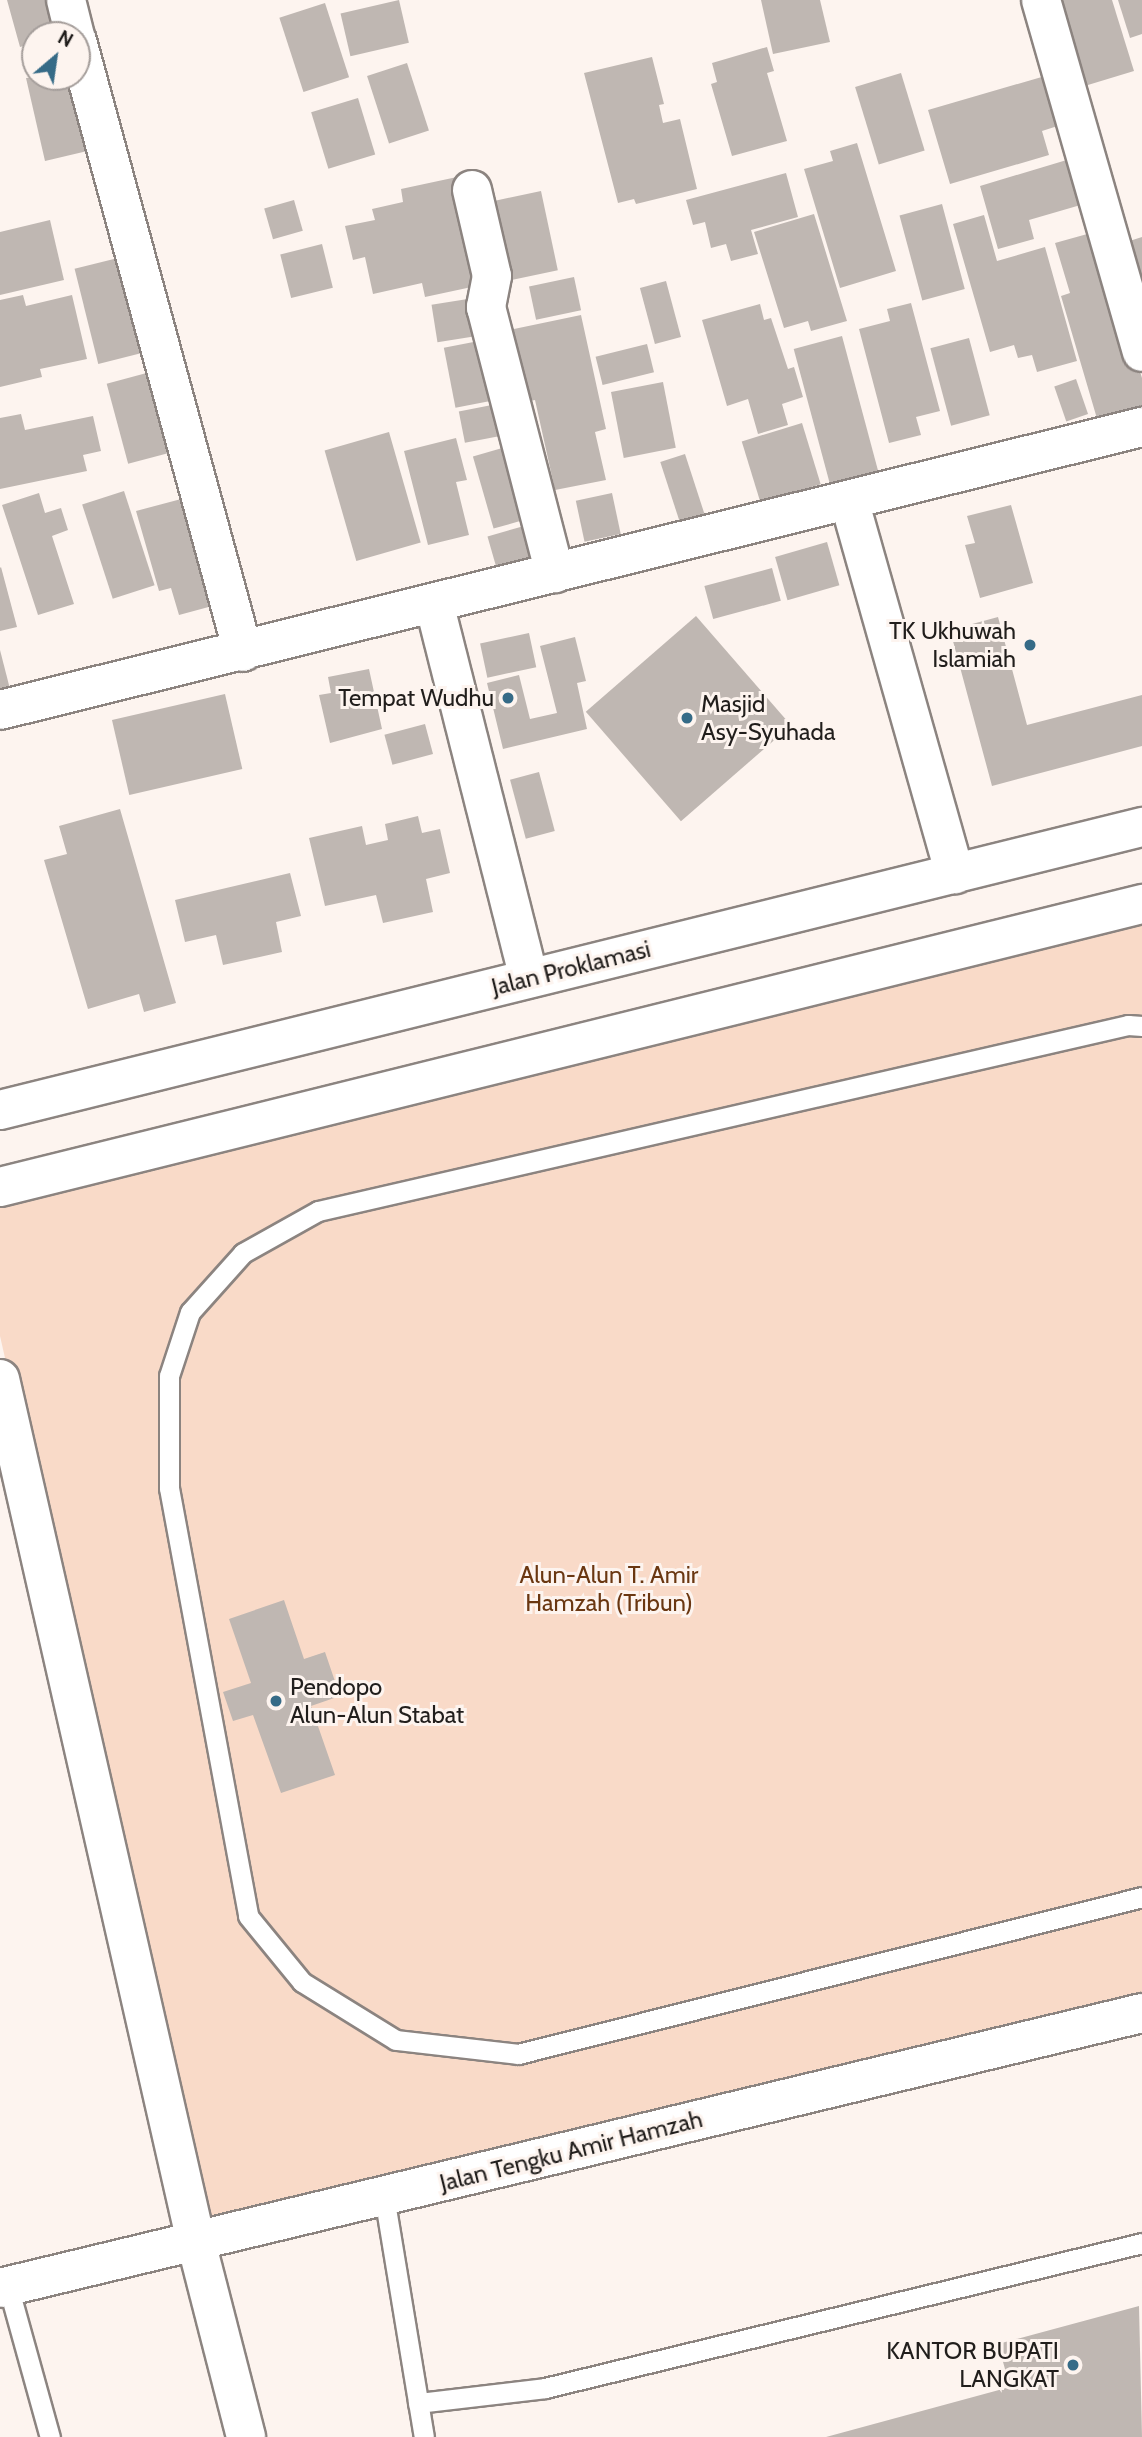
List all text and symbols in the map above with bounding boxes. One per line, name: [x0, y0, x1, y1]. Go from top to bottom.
north arrow: [21, 21, 91, 91]
text: N: [54, 26, 77, 52]
place label: TK Ukhuwah Islamiah: [889, 617, 1016, 673]
marker: TK Ukhuwah Islamiah: [1022, 637, 1038, 653]
place label: Tempat Wudhu: [338, 684, 494, 712]
marker: Tempat Wudhu: [500, 690, 516, 706]
place label: Masjid Asy-Syuhada: [701, 690, 835, 746]
marker: Masjid Asy-Syuhada: [679, 710, 695, 726]
street label: Jalan Proklamasi: [488, 934, 654, 1002]
park label: Alun-Alun T. Amir Hamzah (Tribun): [520, 1561, 698, 1617]
place label: Pendopo Alun-Alun Stabat: [290, 1673, 464, 1729]
marker: Pendopo Alun-Alun Stabat: [268, 1693, 284, 1709]
street label: Jalan Tengku Amir Hamzah: [437, 2104, 705, 2198]
place label: KANTOR BUPATI LANGKAT: [886, 2337, 1059, 2393]
marker: KANTOR BUPATI LANGKAT: [1065, 2357, 1081, 2373]

